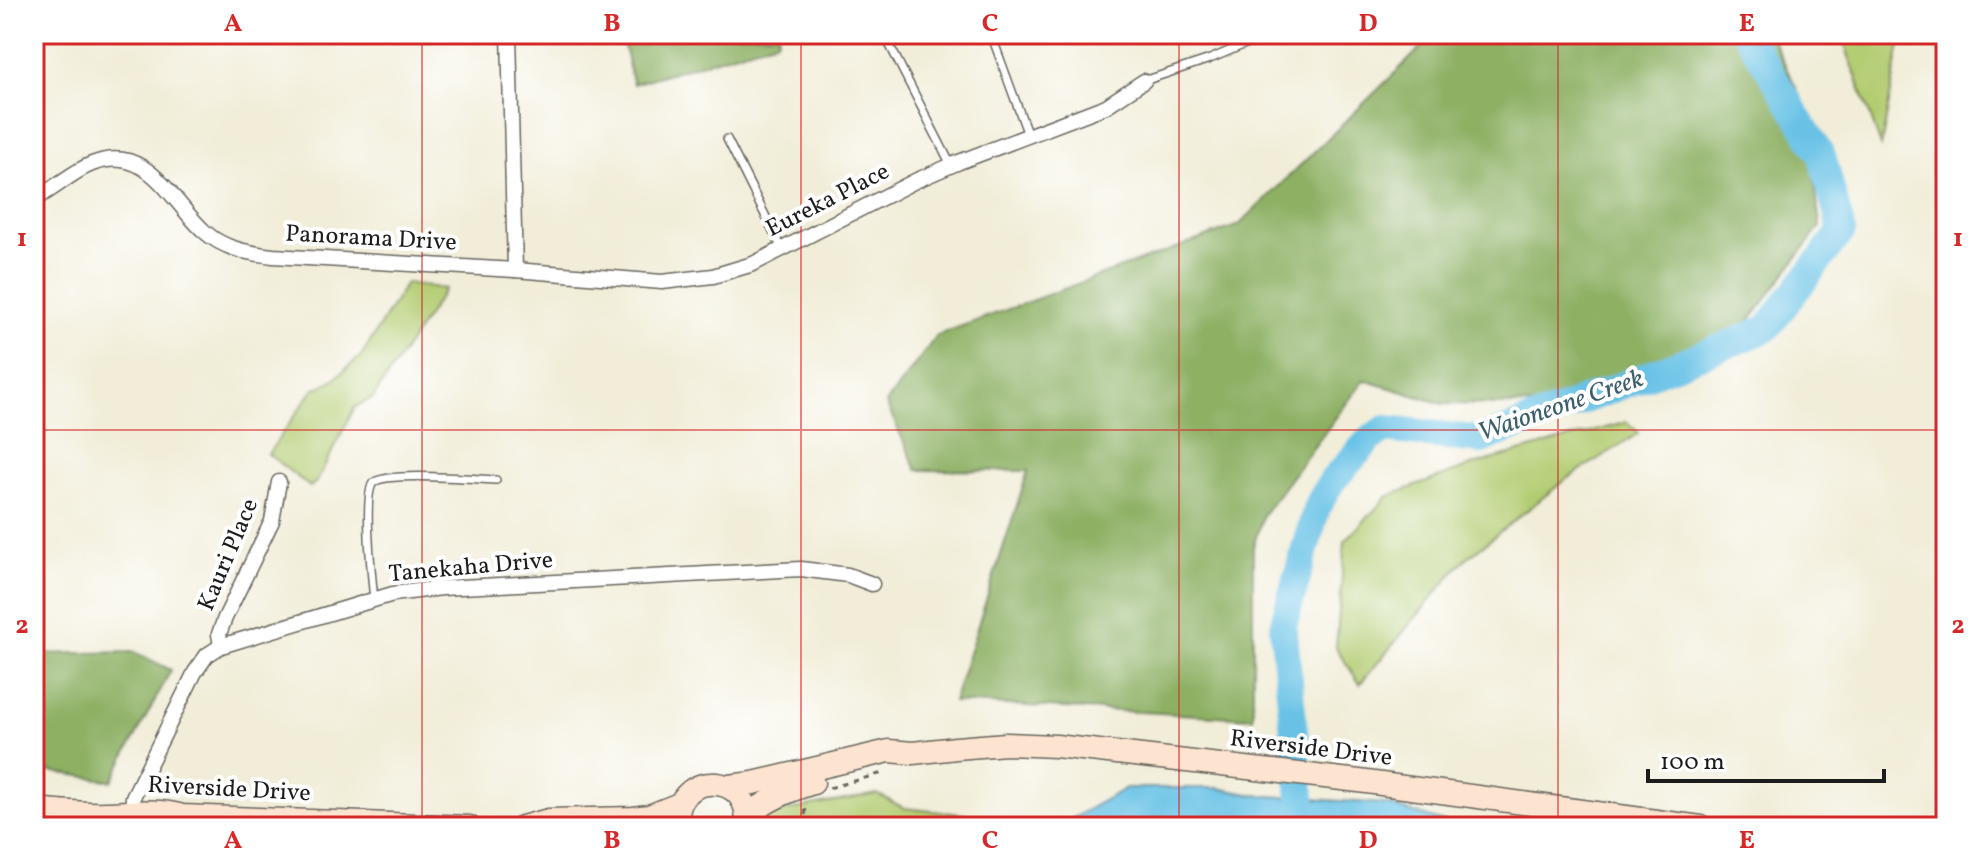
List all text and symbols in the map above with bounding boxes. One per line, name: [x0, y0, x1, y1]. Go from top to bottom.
text: A: [224, 6, 243, 42]
text: B: [603, 6, 621, 42]
text: C: [982, 6, 998, 42]
text: D: [1358, 6, 1378, 42]
text: E: [1739, 6, 1755, 42]
street label: Eureka Place: [760, 155, 896, 247]
street label: Panorama Drive: [284, 218, 458, 260]
text: 1: [17, 221, 27, 257]
text: 1: [1953, 221, 1963, 257]
water label: Waioneone Creek: [1473, 361, 1649, 451]
street label: Kauri Place: [190, 494, 268, 616]
street label: Tanekaha Drive: [387, 544, 555, 592]
text: 2: [15, 608, 29, 644]
text: 2: [1951, 608, 1965, 644]
street label: Riverside Drive: [1228, 722, 1394, 776]
scale bar: [1648, 733, 1884, 783]
text: 100 m: [1660, 746, 1725, 780]
street label: Riverside Drive: [147, 769, 311, 811]
text: A: [224, 823, 243, 859]
text: B: [603, 823, 621, 859]
text: C: [982, 823, 998, 859]
text: D: [1358, 823, 1378, 859]
text: E: [1739, 823, 1755, 859]

